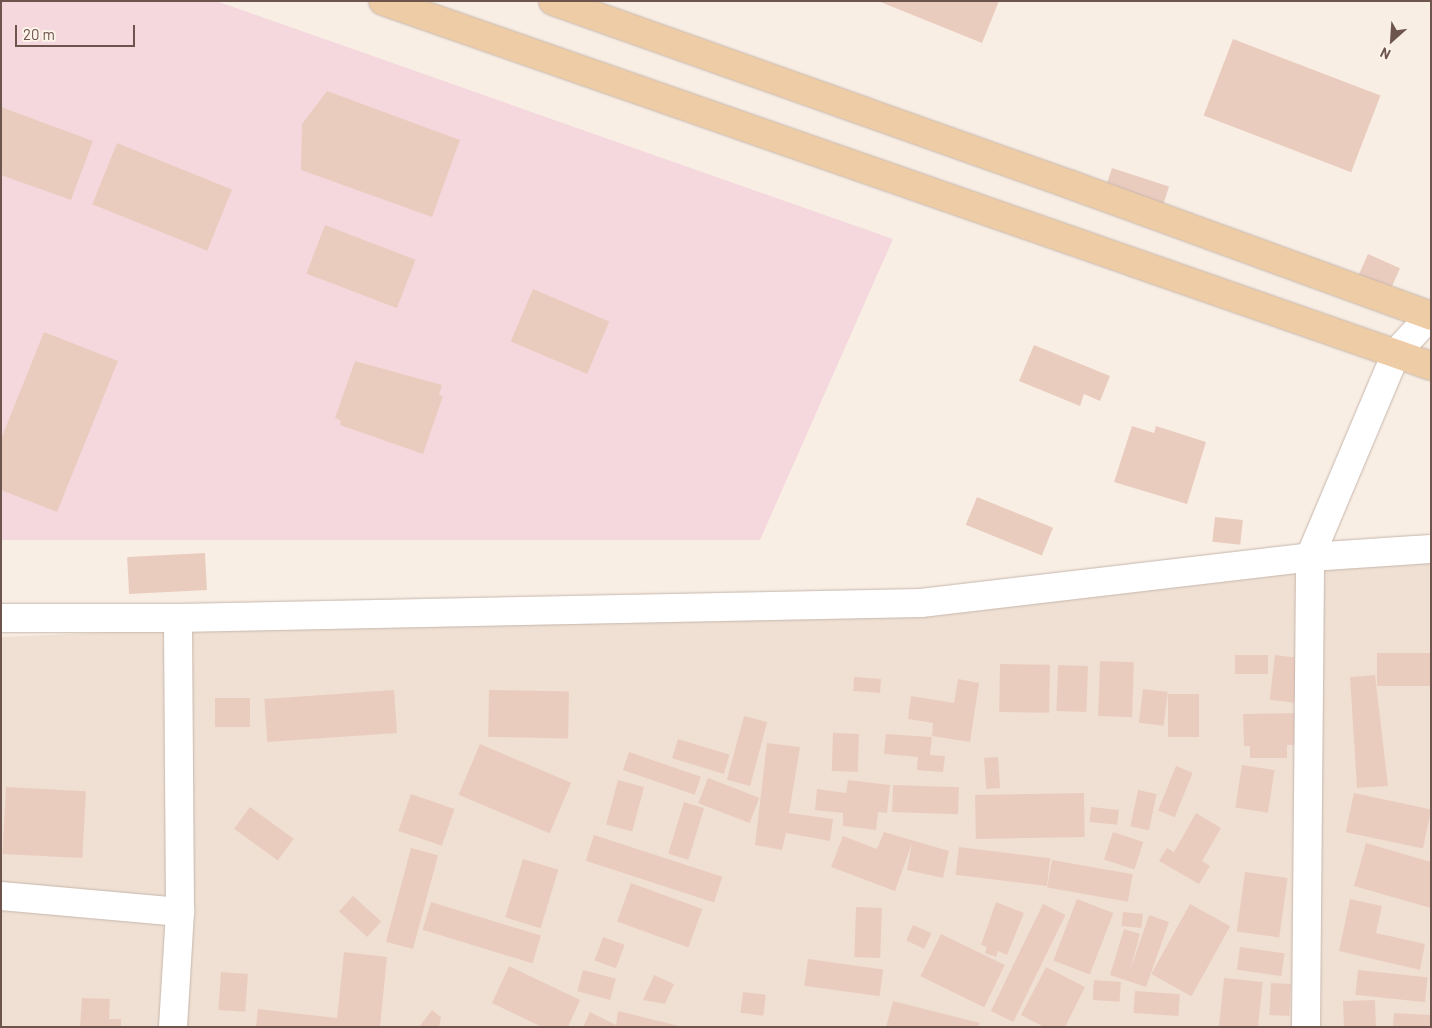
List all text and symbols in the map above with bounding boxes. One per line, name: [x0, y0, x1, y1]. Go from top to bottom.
scale bar: [18, 15, 138, 47]
north arrow: [1367, 15, 1417, 65]
text: 20 m: [23, 25, 55, 43]
text: N: [1377, 44, 1393, 64]

